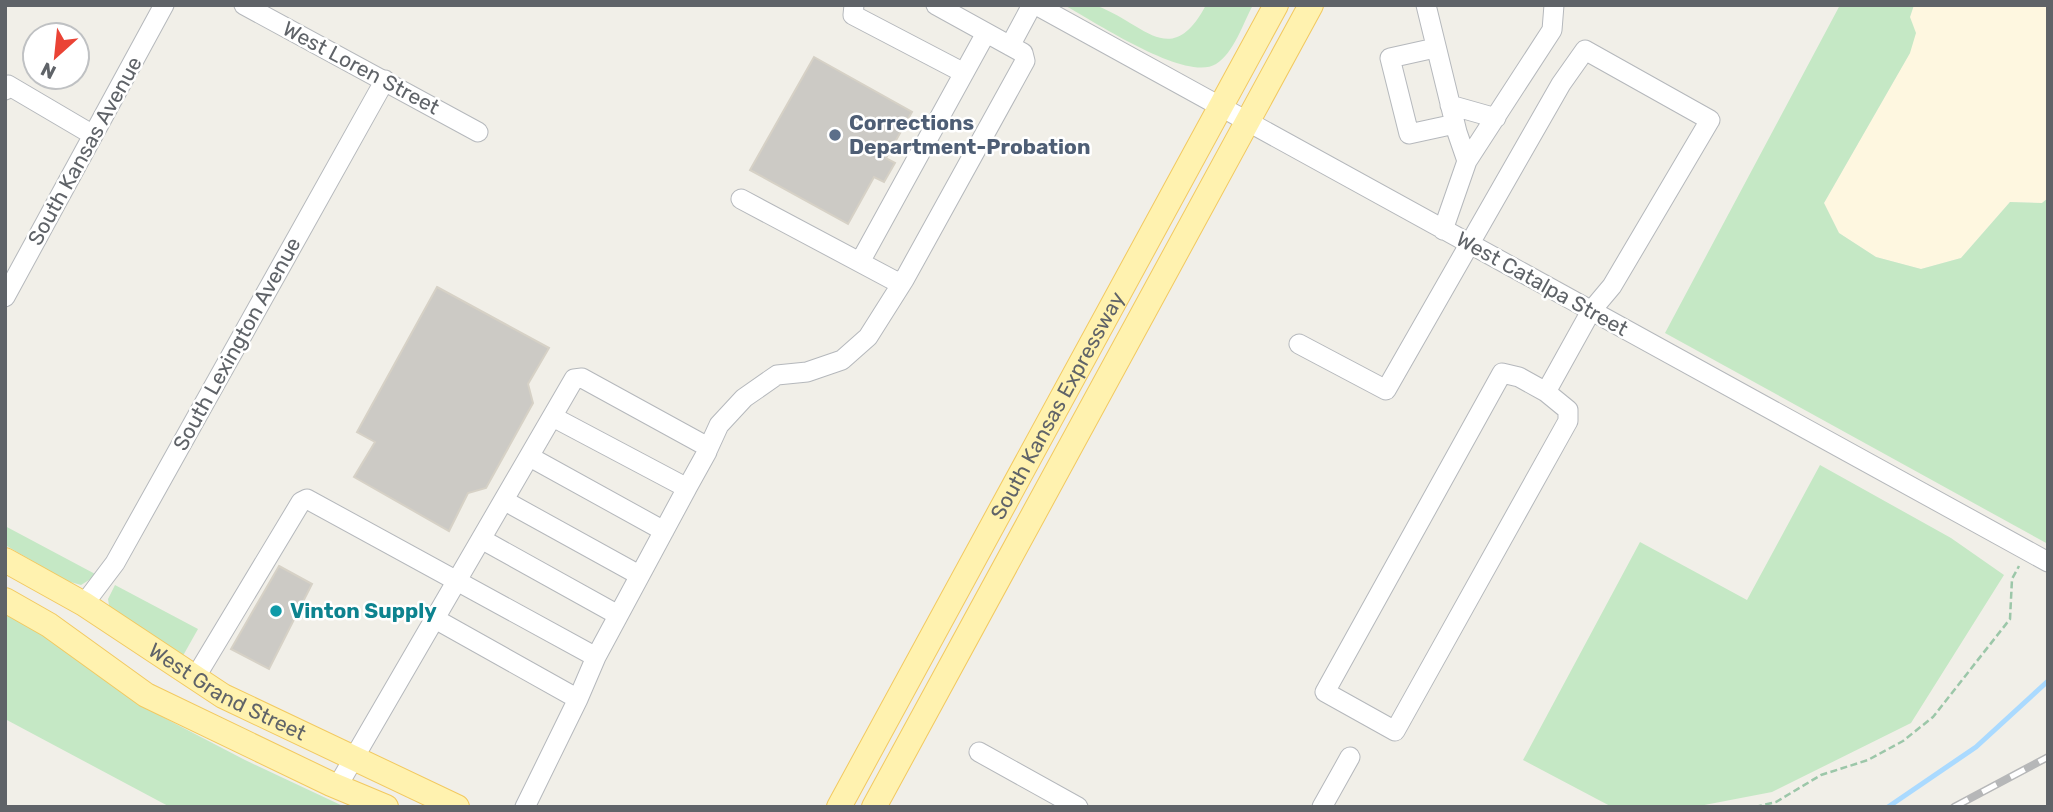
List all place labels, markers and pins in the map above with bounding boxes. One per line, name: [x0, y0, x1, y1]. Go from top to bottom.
place label: Corrections Department-Probation: [849, 110, 1090, 159]
marker: Corrections Department-Probation: [827, 127, 843, 143]
place label: Vinton Supply: [290, 598, 437, 623]
marker: Vinton Supply: [268, 603, 284, 619]

